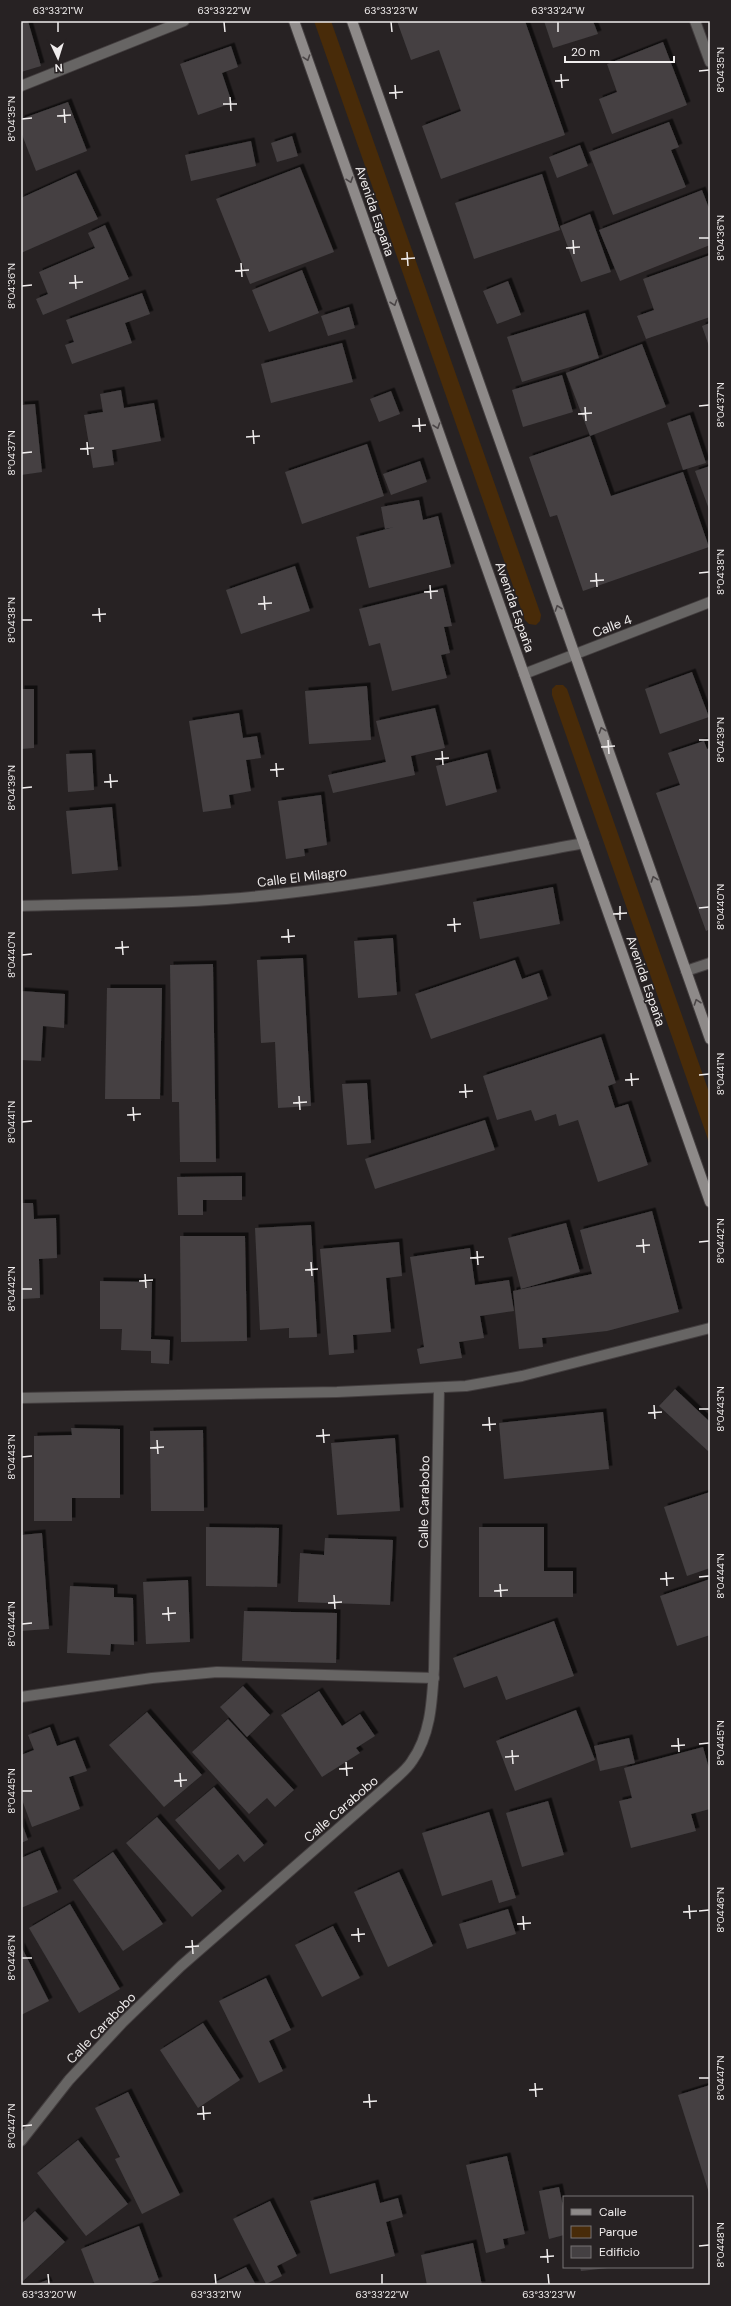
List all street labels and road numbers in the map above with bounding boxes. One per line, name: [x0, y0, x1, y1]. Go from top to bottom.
street label: Avenida España: [352, 163, 398, 259]
street label: Avenida España: [492, 559, 538, 655]
street label: Calle 4: [590, 611, 634, 641]
street label: Calle El Milagro: [256, 863, 348, 891]
street label: Avenida España: [623, 933, 669, 1029]
street label: Calle Carabobo: [415, 1455, 433, 1549]
street label: Calle Carabobo: [300, 1772, 382, 1846]
street label: Calle Carabobo: [63, 1988, 140, 2067]

